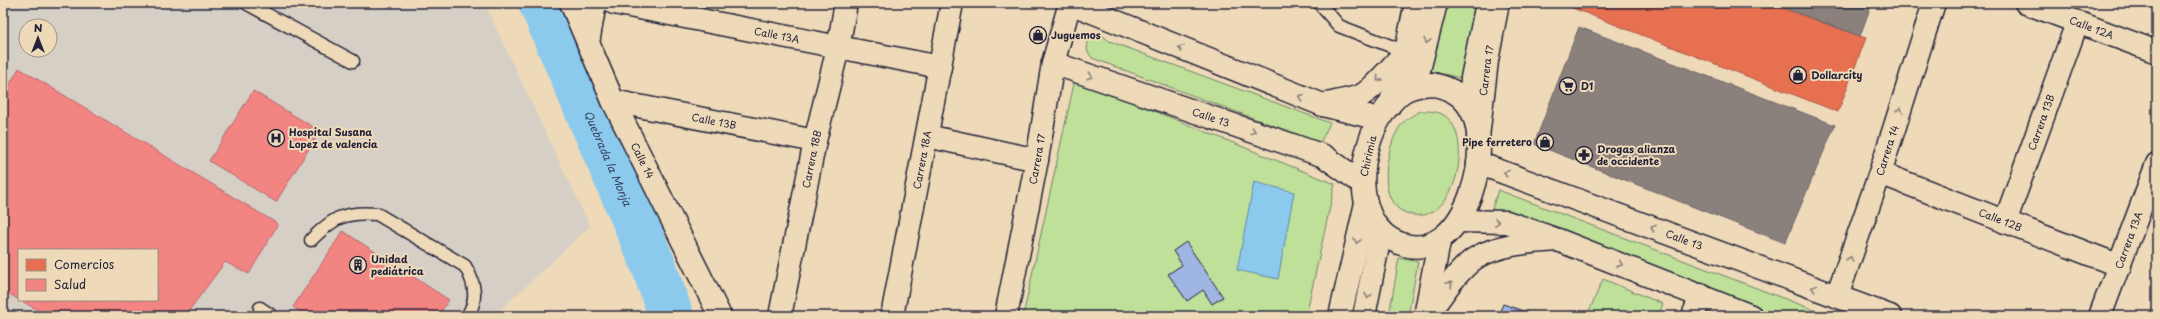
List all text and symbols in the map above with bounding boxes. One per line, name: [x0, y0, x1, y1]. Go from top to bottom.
street label: Calle 12A: [2067, 12, 2117, 42]
north arrow: [18, 18, 58, 58]
text: N: [34, 19, 43, 36]
street label: Calle 13A: [753, 23, 801, 46]
shop icon: Juguemos: [1028, 25, 1048, 45]
place label: Juguemos: [1051, 27, 1101, 42]
one-way arrow: [1423, 38, 1431, 44]
street label: Carrera 17: [1475, 43, 1497, 97]
one-way arrow: [1177, 45, 1184, 53]
shop icon: Dollarcity: [1788, 65, 1808, 85]
place label: Dollarcity: [1811, 67, 1863, 82]
one-way arrow: [1086, 71, 1093, 80]
one-way arrow: [1377, 75, 1384, 82]
supermarket icon: D1: [1558, 76, 1578, 96]
place label: D1: [1581, 78, 1593, 93]
street label: Carrera 13B: [2024, 92, 2058, 152]
one-way arrow: [1298, 93, 1305, 101]
street label: Calle 13: [1190, 103, 1232, 130]
one-way arrow: [1895, 106, 1904, 113]
water label: Quebrada la Monja: [580, 108, 637, 210]
street label: Calle 13B: [691, 109, 738, 132]
street label: Carrera 14: [1872, 123, 1902, 178]
place label: Hospital Susana Lopez de valencia: [289, 124, 378, 151]
one-way arrow: [1249, 127, 1256, 135]
hospital icon: Hospital Susana Lopez de valencia: [266, 128, 286, 148]
street label: Carrera 18B: [798, 129, 824, 189]
street label: Carrera 18A: [908, 129, 934, 190]
street label: Carrera 17: [1024, 132, 1048, 186]
shop icon: Pipe ferretero: [1535, 132, 1555, 152]
street label: Chirimia: [1356, 133, 1380, 178]
place label: Pipe ferretero: [1462, 134, 1532, 149]
street label: Calle 14: [628, 140, 659, 181]
place label: Drogas alianza de occidente: [1597, 141, 1676, 168]
pharmacy icon: Drogas alianza de occidente: [1574, 145, 1594, 165]
one-way arrow: [1502, 169, 1509, 178]
street label: Calle 12B: [1977, 204, 2024, 234]
street label: Carrera 13A: [2110, 209, 2146, 271]
one-way arrow: [1494, 218, 1500, 226]
one-way arrow: [1649, 224, 1656, 232]
street label: Calle 13: [1664, 225, 1705, 253]
one-way arrow: [1354, 237, 1362, 244]
legend: [18, 249, 158, 301]
place label: Unidad pediátrica: [371, 251, 424, 278]
text: Comercios: [54, 255, 115, 273]
building icon: Unidad pediátrica: [348, 255, 368, 275]
one-way arrow: [1845, 256, 1854, 263]
one-way arrow: [1616, 259, 1623, 267]
text: Salud: [54, 275, 86, 293]
one-way arrow: [1445, 281, 1453, 289]
one-way arrow: [1811, 284, 1818, 292]
one-way arrow: [1364, 293, 1372, 299]

